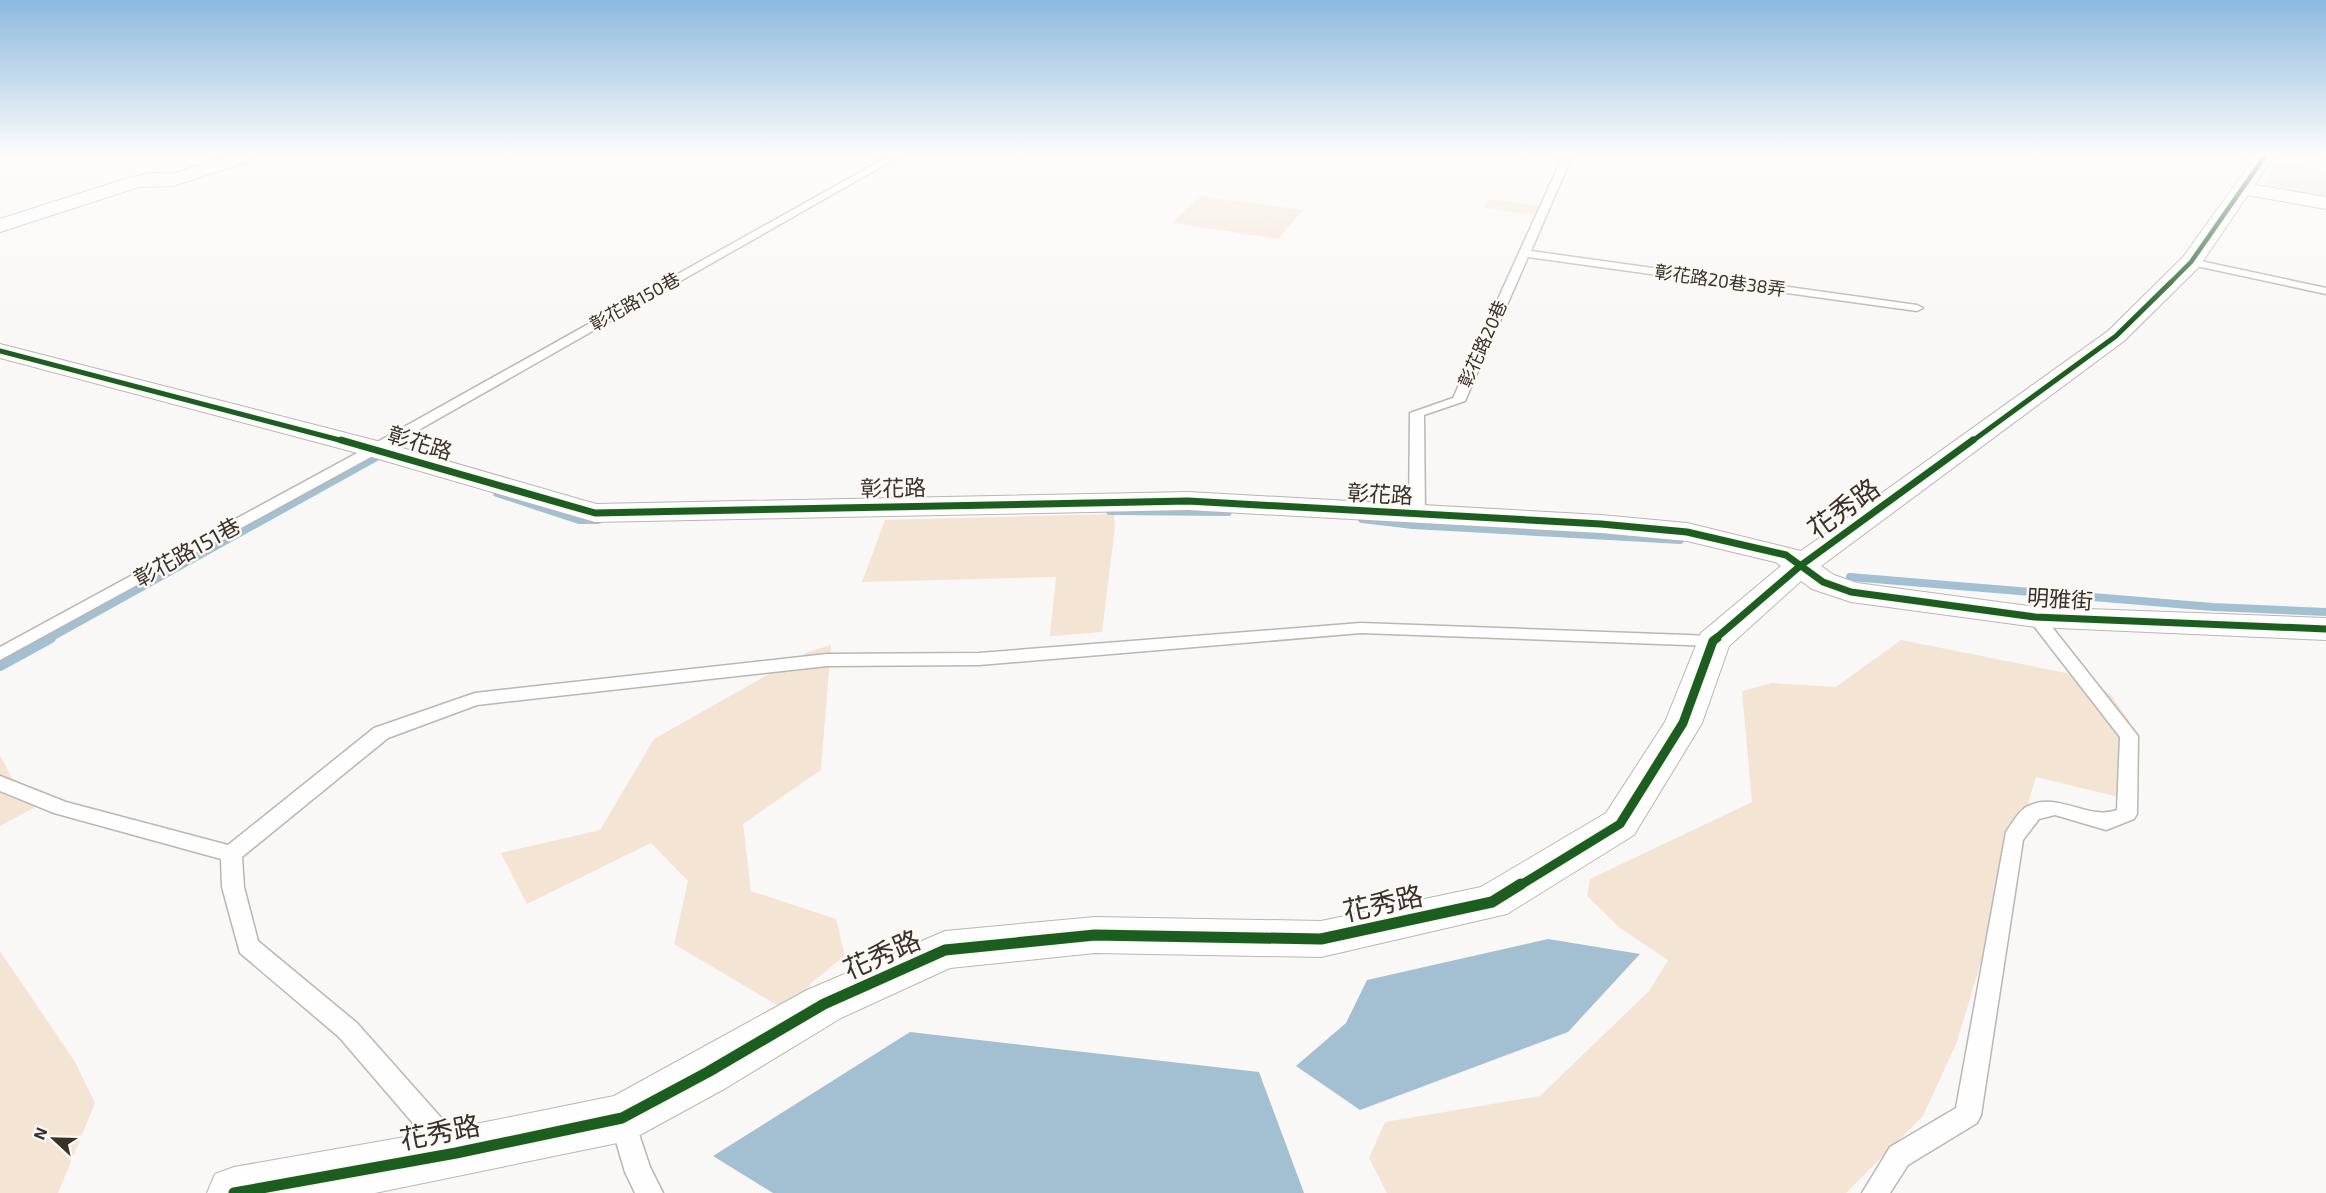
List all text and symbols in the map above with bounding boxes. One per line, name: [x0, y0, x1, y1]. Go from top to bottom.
street label: 彰花路20巷38弄: [1653, 260, 1787, 300]
street label: 彰花路150巷: [586, 267, 683, 335]
street label: 彰花路20巷: [1453, 297, 1511, 391]
street label: 彰花路: [385, 420, 456, 464]
street label: 花秀路: [1801, 471, 1885, 544]
street label: 彰花路: [860, 473, 926, 501]
street label: 彰花路: [1346, 478, 1414, 508]
street label: 彰花路151巷: [129, 511, 244, 591]
street label: 明雅街: [2026, 583, 2094, 613]
street label: 花秀路: [1340, 878, 1426, 926]
street label: 花秀路: [838, 922, 925, 984]
street label: 花秀路: [397, 1108, 482, 1154]
north arrow: [24, 1109, 84, 1169]
text: N: [29, 1124, 51, 1142]

